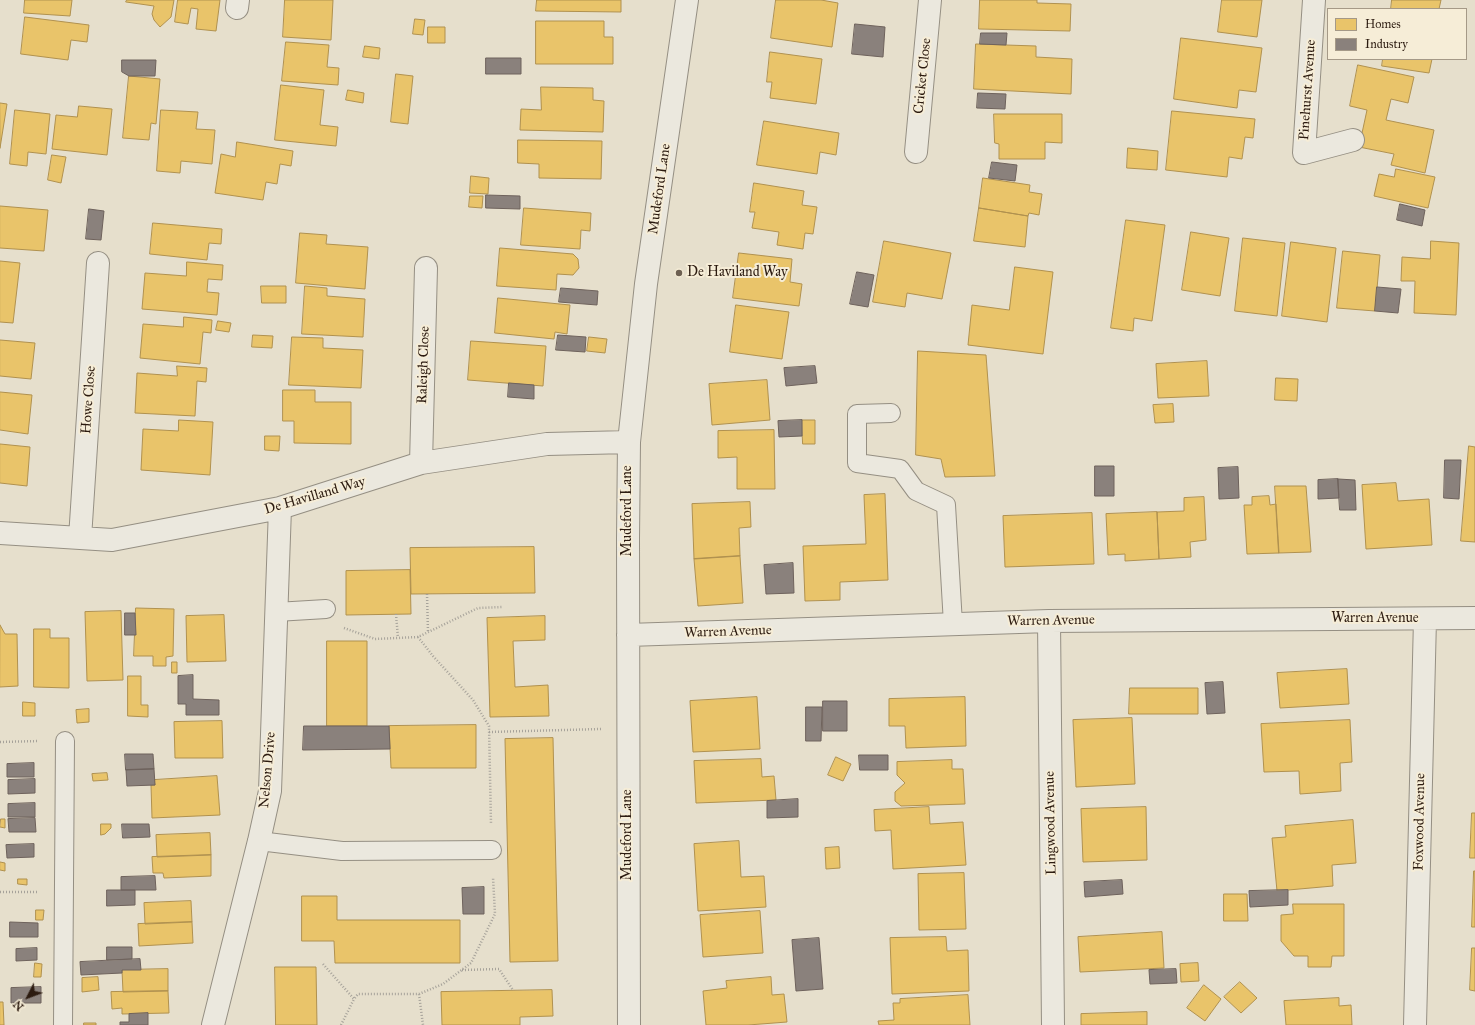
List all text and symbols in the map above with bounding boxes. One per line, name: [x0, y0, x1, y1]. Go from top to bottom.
legend: [1327, 8, 1467, 60]
text: Homes: [1365, 17, 1401, 31]
street label: Cricket Close: [911, 37, 935, 115]
text: Industry: [1365, 37, 1408, 51]
street label: Pinehurst Avenue: [1296, 39, 1320, 141]
street label: Mudeford Lane: [645, 143, 675, 235]
place label: De Haviland Way: [687, 265, 788, 281]
marker: De Haviland Way: [674, 268, 684, 278]
street label: Raleigh Close: [414, 326, 434, 404]
street label: Howe Close: [78, 365, 100, 435]
street label: Mudeford Lane: [620, 465, 636, 557]
street label: De Havilland Way: [262, 474, 368, 518]
street label: Warren Avenue: [1331, 611, 1419, 627]
street label: Warren Avenue: [1007, 612, 1095, 630]
street label: Warren Avenue: [684, 622, 772, 642]
street label: Nelson Drive: [256, 731, 280, 809]
street label: Lingwood Avenue: [1042, 771, 1060, 875]
street label: Foxwood Avenue: [1411, 773, 1429, 871]
street label: Mudeford Lane: [620, 789, 636, 881]
north arrow: [8, 977, 48, 1017]
text: N: [11, 998, 27, 1013]

